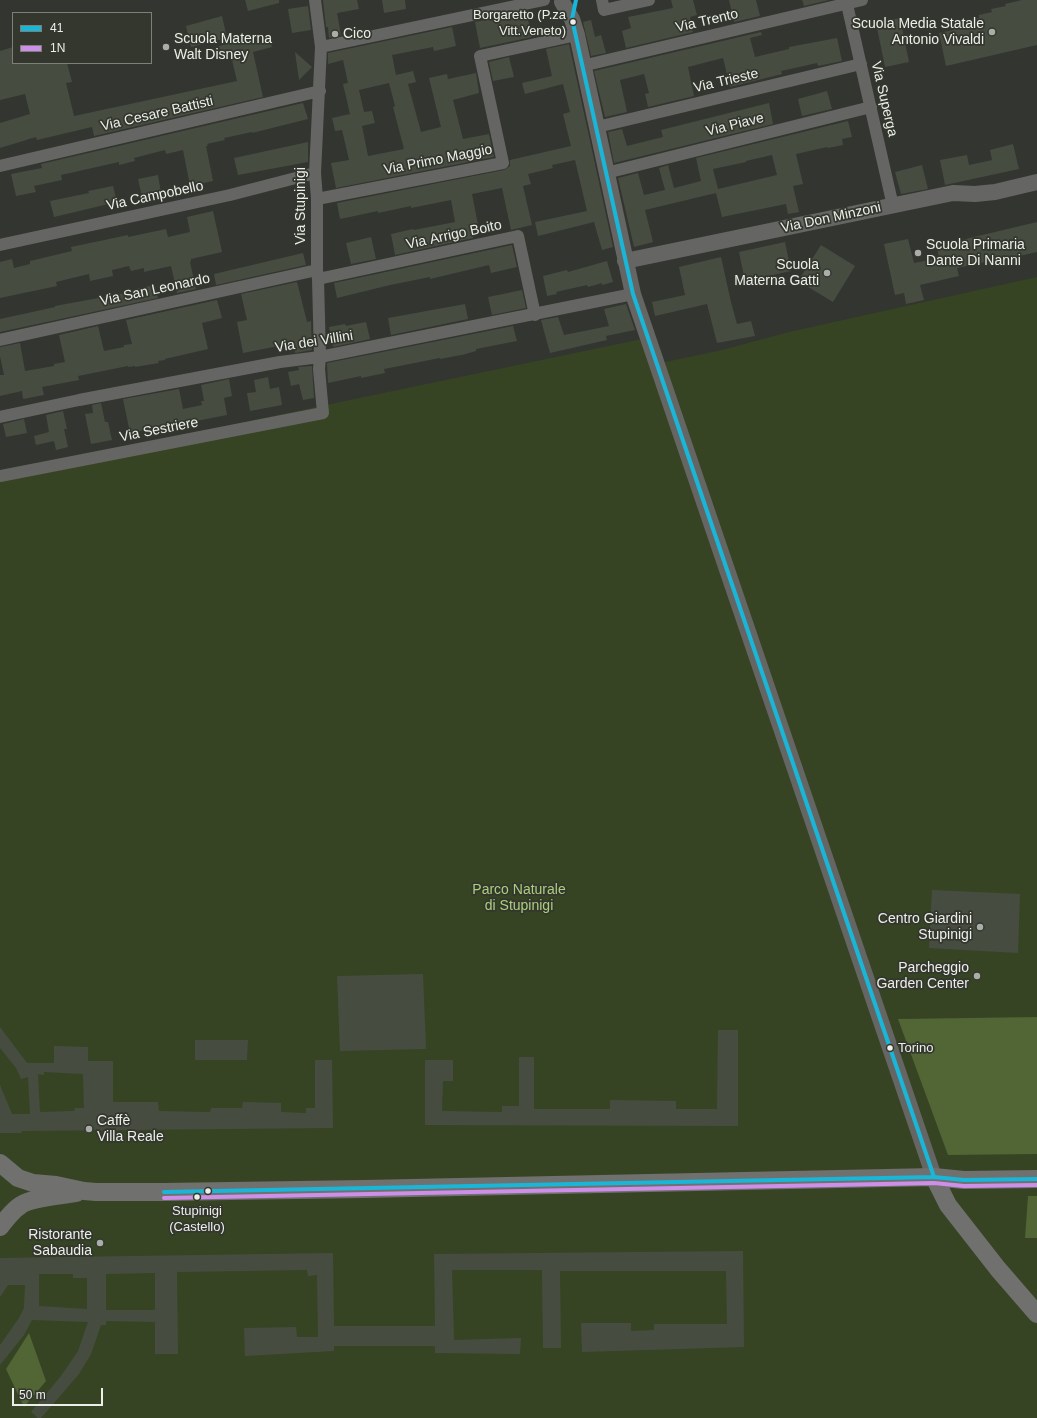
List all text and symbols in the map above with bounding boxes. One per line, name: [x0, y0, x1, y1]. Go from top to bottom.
street label: Via Trento: [674, 6, 740, 36]
place label: Borgaretto (P.za Vitt.Veneto): [473, 7, 566, 38]
legend: [12, 12, 152, 64]
place label: Scuola Media Statale Antonio Vivaldi: [852, 16, 984, 48]
marker: Borgaretto (P.za Vitt.Veneto): [568, 17, 578, 27]
text: 41: [50, 21, 63, 35]
place label: Cico: [343, 26, 371, 42]
marker: Scuola Media Statale Antonio Vivaldi: [987, 27, 997, 37]
marker: Cico: [330, 29, 340, 39]
place label: Scuola Materna Walt Disney: [174, 31, 272, 64]
text: 1N: [50, 41, 65, 55]
marker: Scuola Materna Walt Disney: [161, 42, 171, 52]
street label: Via Superga: [867, 60, 901, 138]
street label: Via Trieste: [692, 65, 760, 97]
street label: Via Cesare Battisti: [99, 93, 215, 135]
street label: Via Piave: [704, 110, 766, 140]
street label: Via Primo Maggio: [382, 141, 494, 179]
street label: Via Stupinigi: [293, 167, 309, 245]
street label: Via Campobello: [105, 178, 205, 214]
street label: Via Don Minzoni: [780, 199, 882, 237]
street label: Via Arrigo Boito: [405, 217, 503, 253]
place label: Scuola Primaria Dante Di Nanni: [926, 237, 1025, 270]
marker: Scuola Primaria Dante Di Nanni: [913, 248, 923, 258]
place label: Scuola Materna Gatti: [734, 257, 819, 290]
marker: Scuola Materna Gatti: [822, 268, 832, 278]
street label: Via San Leonardo: [99, 270, 211, 310]
street label: Via dei Villini: [274, 328, 354, 356]
street label: Via Sestriere: [118, 414, 200, 446]
park label: Parco Naturale di Stupinigi: [472, 882, 566, 914]
place label: Centro Giardini Stupinigi: [878, 911, 972, 944]
marker: Centro Giardini Stupinigi: [975, 922, 985, 932]
place label: Parcheggio Garden Center: [876, 960, 969, 992]
marker: Parcheggio Garden Center: [972, 971, 982, 981]
place label: Torino: [898, 1040, 933, 1056]
marker: Torino: [885, 1043, 895, 1053]
place label: Caffè Villa Reale: [97, 1113, 164, 1146]
marker: Caffè Villa Reale: [84, 1124, 94, 1134]
unlabelled marker: [203, 1186, 213, 1196]
marker: Stupinigi (Castello): [192, 1192, 202, 1202]
place label: Stupinigi (Castello): [169, 1203, 225, 1234]
place label: Ristorante Sabaudia: [28, 1227, 92, 1260]
marker: Ristorante Sabaudia: [95, 1238, 105, 1248]
scale bar: [14, 1380, 105, 1406]
text: 50 m: [19, 1388, 46, 1402]

